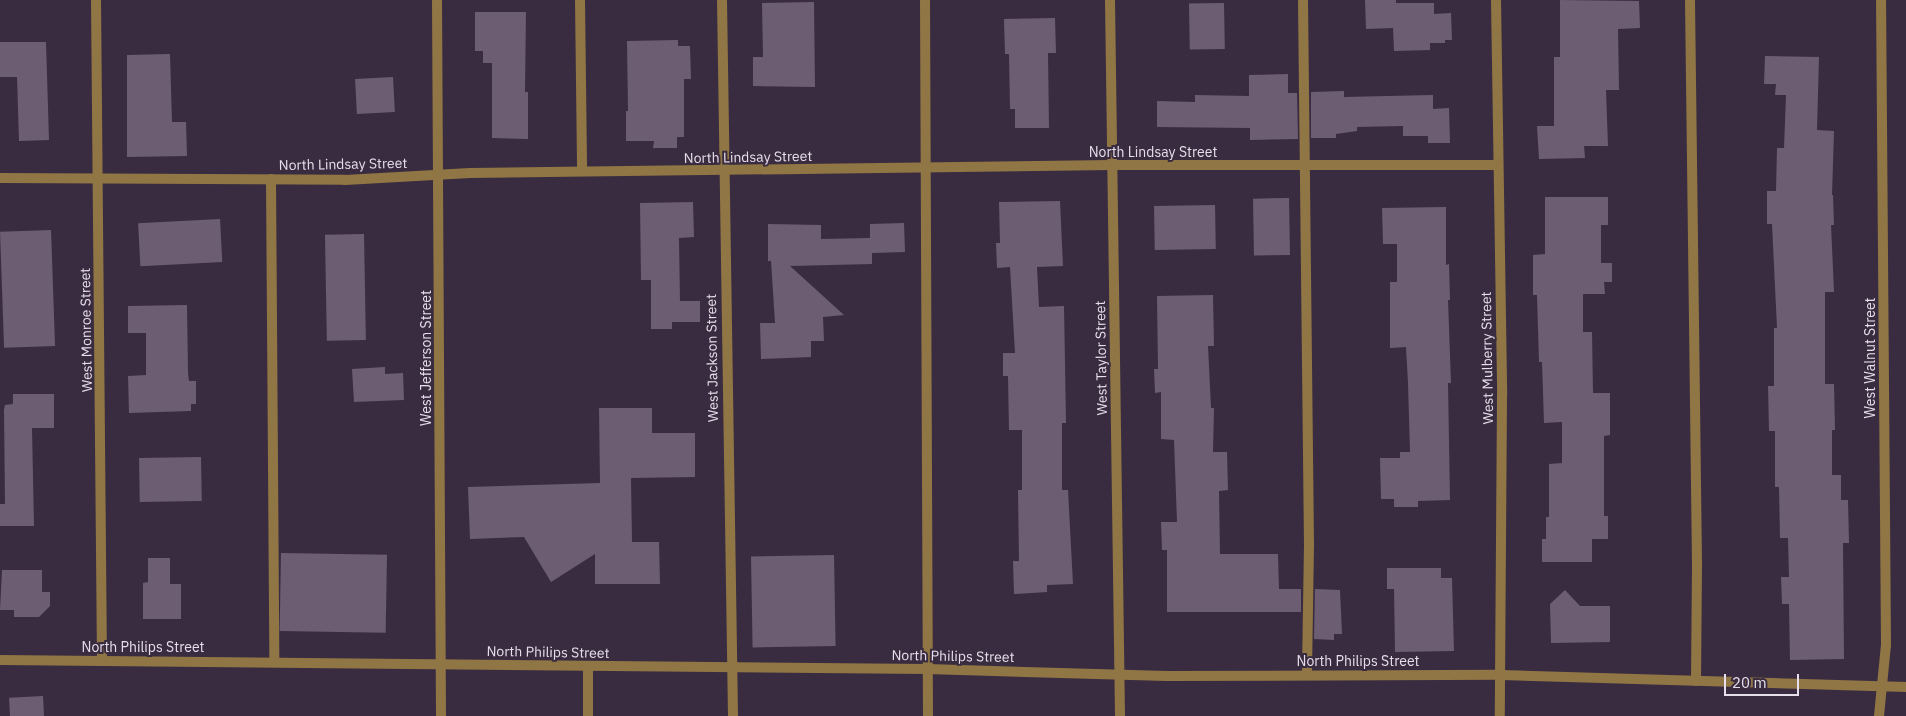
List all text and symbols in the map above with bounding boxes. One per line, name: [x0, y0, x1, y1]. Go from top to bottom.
street label: North Lindsay Street: [1089, 144, 1217, 160]
street label: North Lindsay Street: [684, 147, 812, 167]
street label: North Lindsay Street: [279, 154, 407, 174]
street label: West Monroe Street: [77, 268, 95, 392]
street label: West Jefferson Street: [418, 290, 434, 426]
street label: West Mulberry Street: [1477, 291, 1497, 425]
street label: West Jackson Street: [702, 294, 722, 422]
street label: West Walnut Street: [1862, 297, 1878, 419]
street label: West Taylor Street: [1092, 300, 1110, 416]
street label: North Philips Street: [82, 639, 204, 655]
street label: North Philips Street: [486, 643, 610, 661]
street label: North Philips Street: [891, 647, 1015, 665]
street label: North Philips Street: [1297, 653, 1419, 669]
scale bar: [1726, 664, 1801, 696]
text: 20 m: [1732, 673, 1767, 692]

